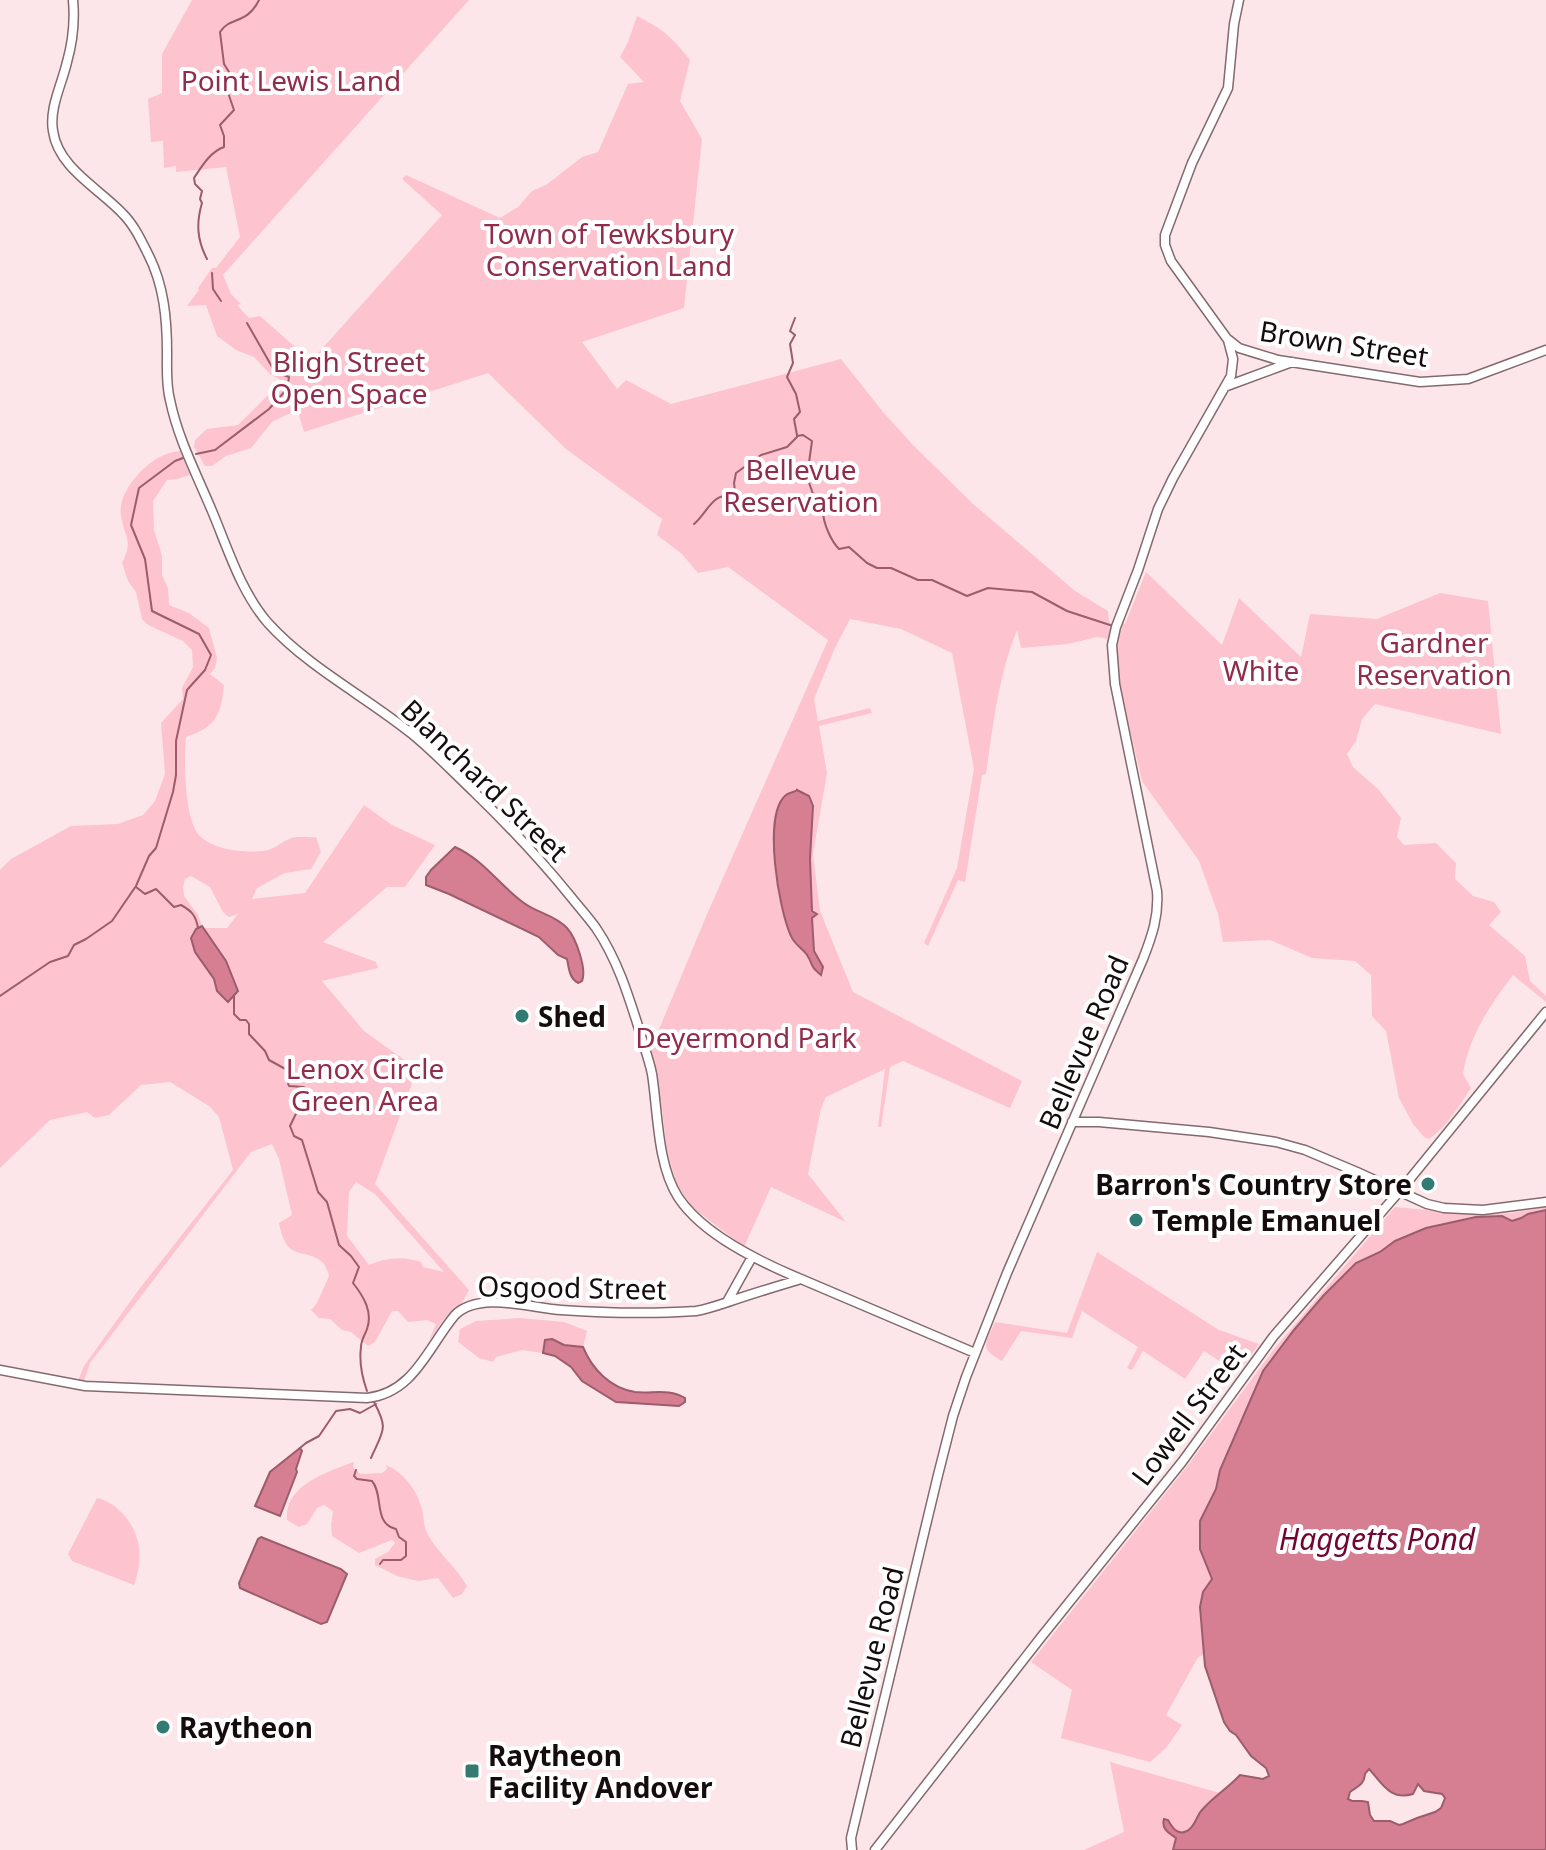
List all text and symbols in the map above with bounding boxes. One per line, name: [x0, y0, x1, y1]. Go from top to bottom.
park label: Point Lewis Land: [181, 61, 401, 99]
park label: Town of Tewksbury Conservation Land: [484, 214, 735, 284]
street label: Brown Street: [1257, 311, 1431, 375]
park label: Bligh Street Open Space: [271, 342, 428, 412]
park label: Bellevue Reservation: [723, 450, 879, 520]
park label: Gardner Reservation: [1356, 623, 1512, 693]
park label: White: [1223, 651, 1299, 689]
street label: Blanchard Street: [393, 690, 577, 870]
street label: Bellevue Road: [1029, 949, 1137, 1135]
place label: Shed: [538, 997, 606, 1035]
marker: Shed: [513, 1007, 531, 1025]
park label: Deyermond Park: [635, 1018, 857, 1056]
park label: Lenox Circle Green Area: [286, 1049, 444, 1119]
place label: Barron's Country Store: [1095, 1165, 1412, 1203]
marker: Barron's Country Store: [1419, 1175, 1437, 1193]
place label: Temple Emanuel: [1152, 1201, 1381, 1239]
marker: Temple Emanuel: [1127, 1211, 1145, 1229]
street label: Osgood Street: [477, 1266, 667, 1308]
street label: Lowell Street: [1122, 1335, 1254, 1493]
water label: Haggetts Pond: [1279, 1518, 1476, 1559]
street label: Bellevue Road: [830, 1562, 912, 1752]
place label: Raytheon: [179, 1708, 313, 1746]
marker: Raytheon: [154, 1718, 172, 1736]
place label: Raytheon Facility Andover: [488, 1736, 713, 1806]
marker: Raytheon Facility Andover: [463, 1762, 481, 1780]

